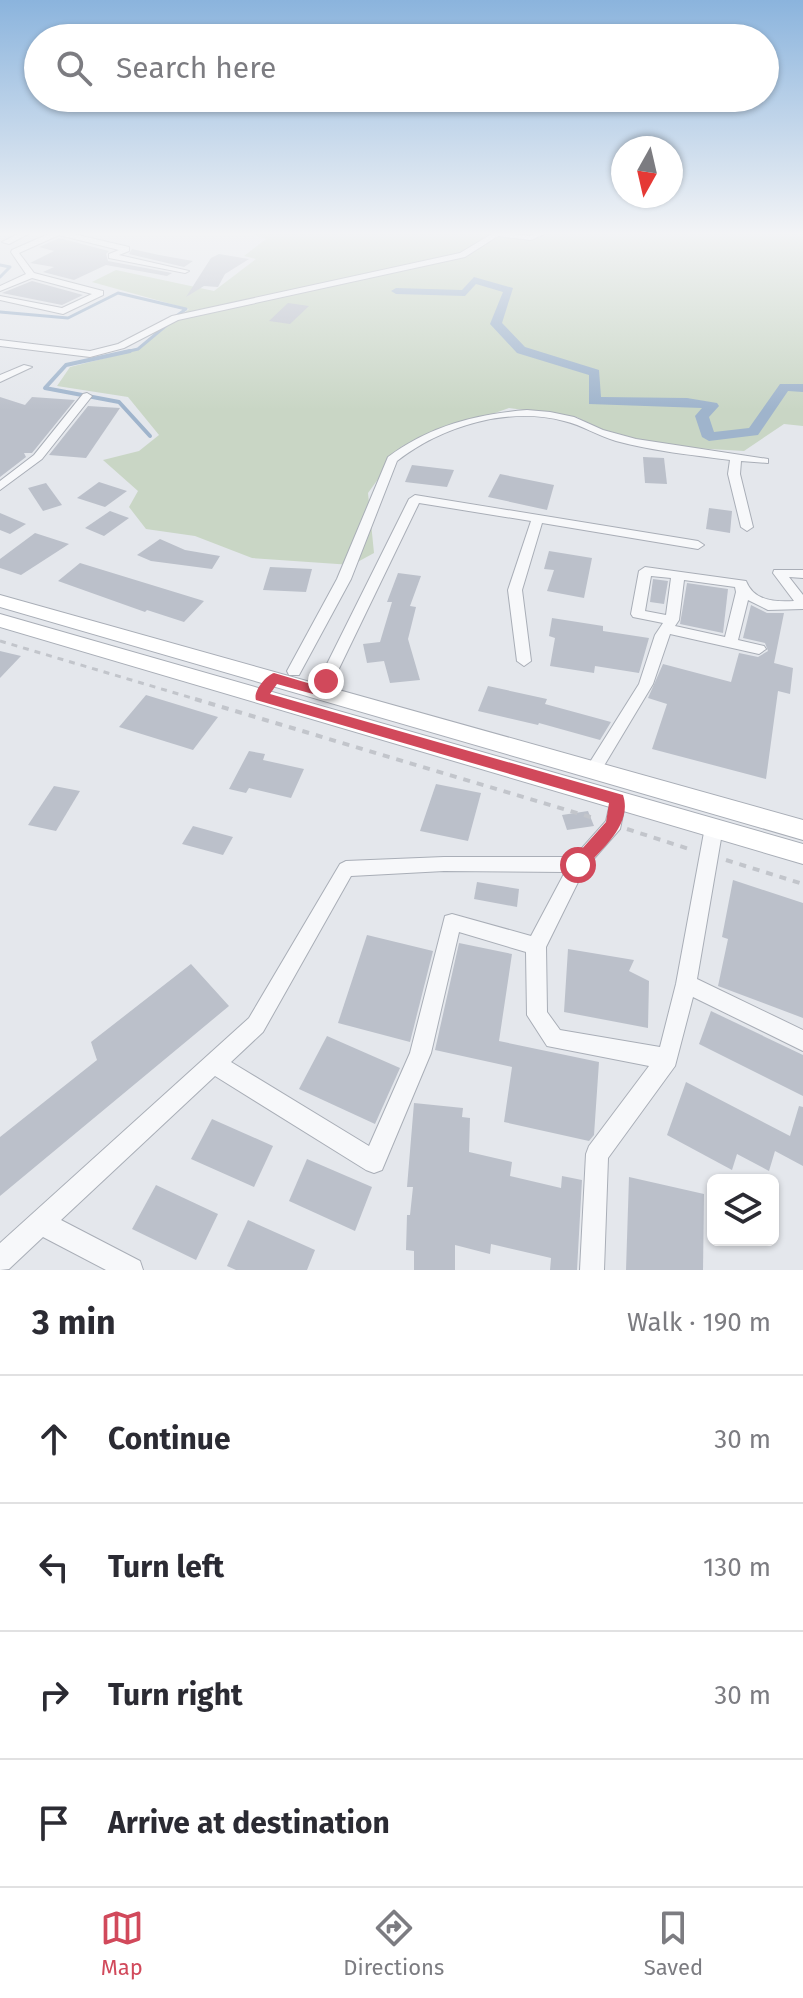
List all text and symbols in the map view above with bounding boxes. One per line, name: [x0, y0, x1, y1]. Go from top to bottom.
search box: [24, 24, 779, 112]
icon: search: [52, 46, 96, 90]
text: Search here: [116, 50, 276, 86]
north arrow: [611, 136, 683, 208]
route end: [308, 663, 344, 699]
route start: [560, 847, 596, 883]
map controls: [707, 1174, 779, 1246]
button: layers: [707, 1174, 779, 1246]
text: 3 min: [32, 1302, 116, 1343]
text: Walk · 190 m: [627, 1307, 771, 1338]
icon: ahead: [32, 1417, 76, 1461]
text: Continue: [108, 1421, 231, 1457]
text: 30 m: [714, 1424, 771, 1455]
icon: left: [32, 1545, 76, 1589]
text: Turn left: [108, 1549, 224, 1585]
text: 130 m: [703, 1552, 771, 1583]
icon: right: [32, 1673, 76, 1717]
text: Turn right: [108, 1677, 243, 1713]
text: 30 m: [714, 1680, 771, 1711]
icon: arrive: [32, 1801, 76, 1845]
text: Arrive at destination: [108, 1805, 390, 1841]
tab: Map: [100, 1906, 144, 1981]
tab: Directions: [343, 1906, 444, 1981]
tab: Saved: [644, 1906, 703, 1981]

